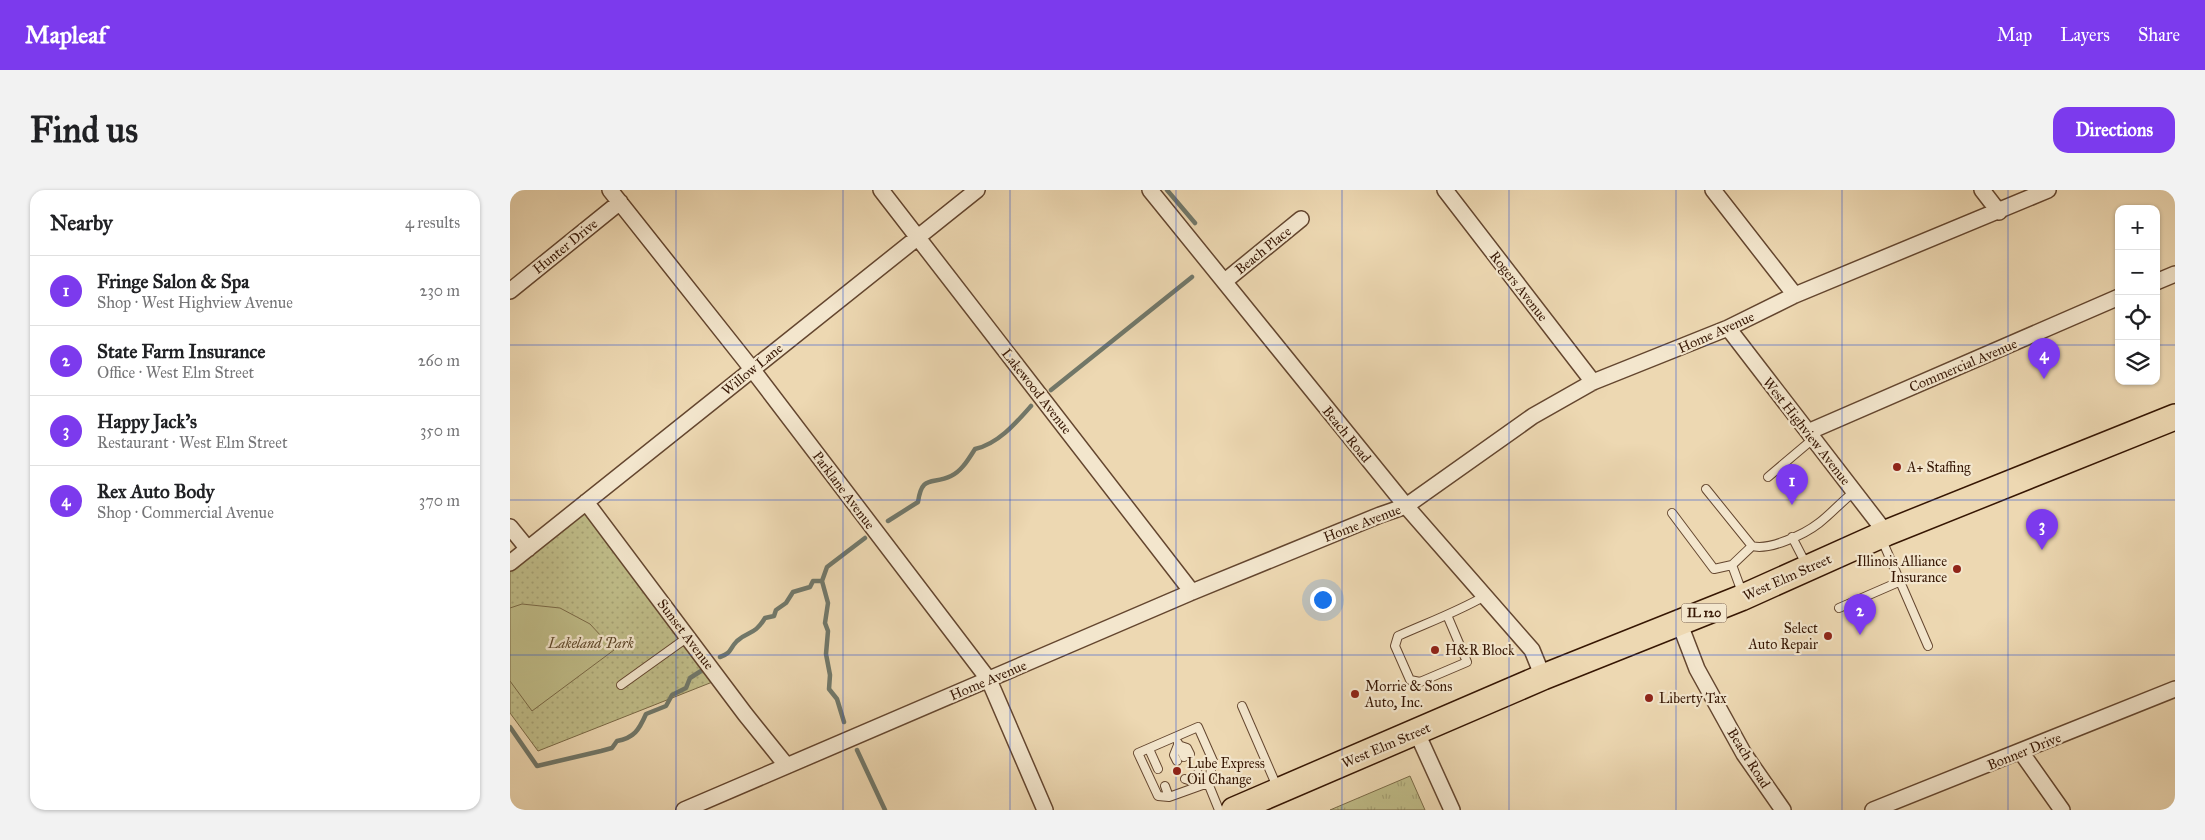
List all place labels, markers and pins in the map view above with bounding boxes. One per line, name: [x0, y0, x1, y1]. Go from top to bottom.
pin: 4: [2028, 338, 2060, 379]
place label: A+ Staffing: [1906, 459, 1971, 476]
marker: A+ Staffing: [1891, 461, 1903, 473]
pin: 1: [1776, 464, 1808, 505]
pin: 3: [2026, 509, 2058, 550]
place label: Illinois Alliance Insurance: [1857, 553, 1947, 586]
marker: Illinois Alliance Insurance: [1951, 563, 1963, 575]
pin: 2: [1844, 594, 1876, 635]
place label: Select Auto Repair: [1748, 620, 1819, 653]
marker: Select Auto Repair: [1822, 630, 1834, 642]
place label: H&R Block: [1445, 642, 1515, 659]
marker: H&R Block: [1429, 644, 1441, 656]
place label: Morrie & Sons Auto, Inc.: [1364, 678, 1452, 711]
marker: Morrie & Sons Auto, Inc.: [1349, 688, 1361, 700]
place label: Liberty Tax: [1659, 690, 1727, 707]
marker: Liberty Tax: [1643, 692, 1655, 704]
place label: Lube Express Oil Change: [1187, 755, 1265, 788]
marker: Lube Express Oil Change: [1171, 765, 1183, 777]

